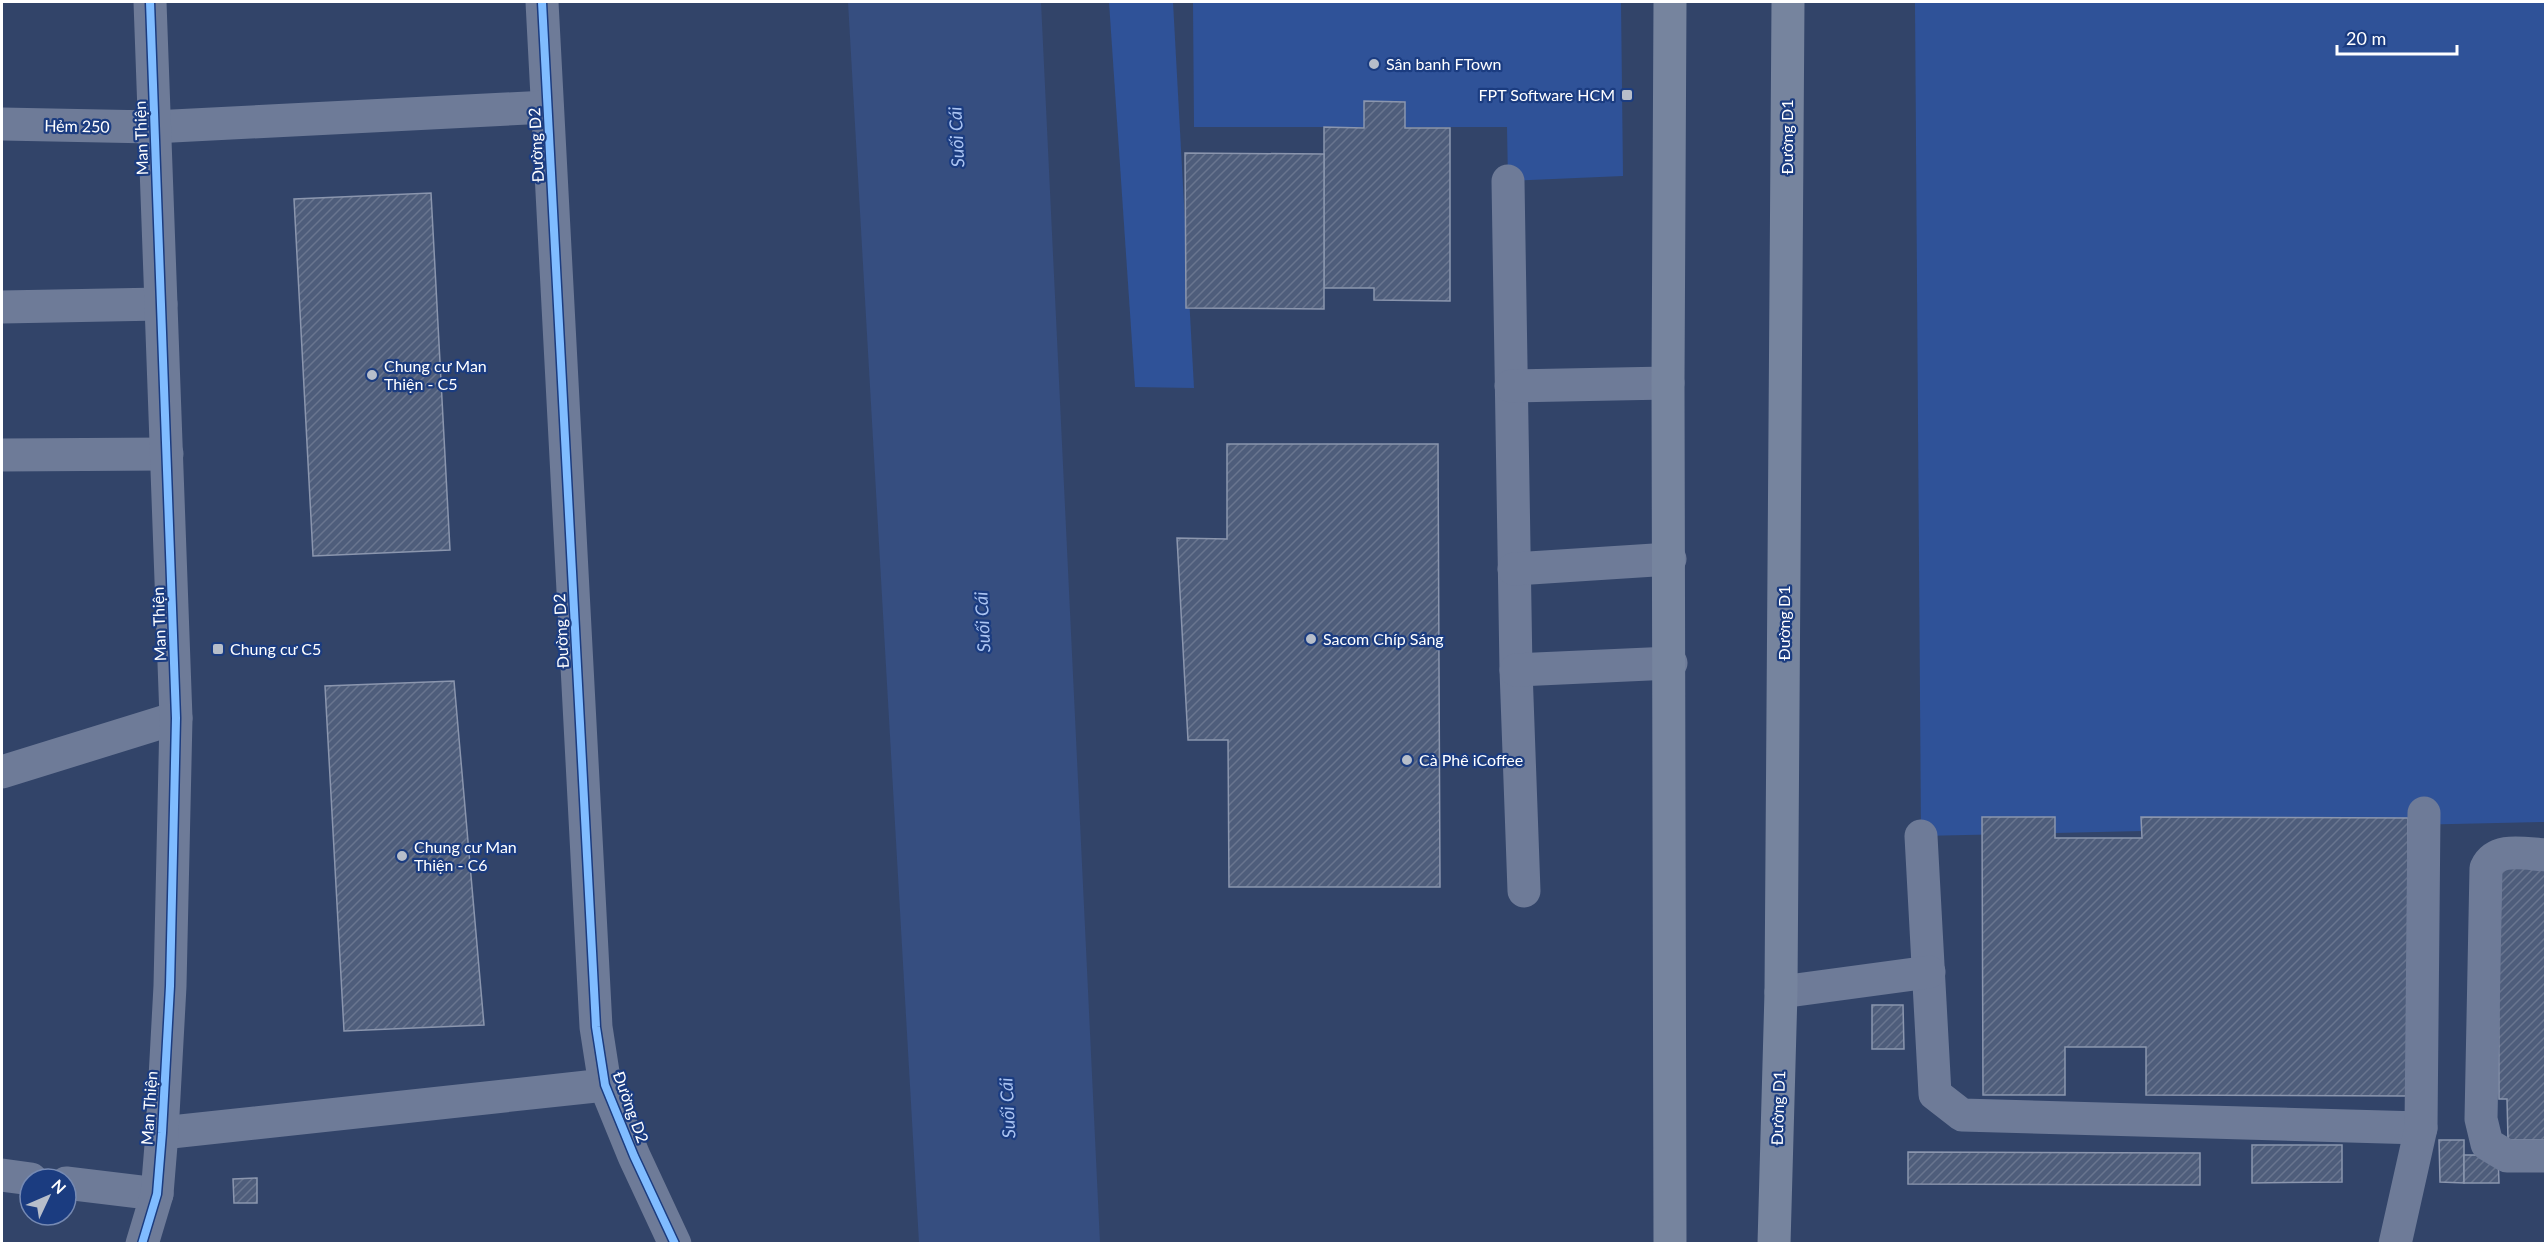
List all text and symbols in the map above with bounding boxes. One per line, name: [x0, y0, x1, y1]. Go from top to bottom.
scale bar: [2337, 18, 2457, 56]
text: 20 m: [2346, 27, 2386, 49]
place label: Sân banh FTown: [1386, 54, 1501, 73]
marker: Sân banh FTown: [1367, 57, 1381, 71]
place label: FPT Software HCM: [1479, 85, 1615, 104]
marker: FPT Software HCM: [1620, 88, 1634, 102]
street label: Man Thiện: [130, 100, 151, 176]
street label: Đường D1: [1777, 100, 1796, 174]
water label: Suối Cái: [943, 106, 969, 168]
street label: Đường D2: [524, 107, 547, 183]
street label: Hẻm 250: [44, 115, 110, 136]
place label: Chung cư Man Thiện - C5: [384, 356, 487, 393]
marker: Chung cư Man Thiện - C5: [365, 368, 379, 382]
street label: Man Thiện: [148, 586, 169, 662]
street label: Đường D1: [1774, 586, 1793, 660]
water label: Suối Cái: [969, 591, 995, 653]
street label: Đường D2: [549, 593, 572, 669]
place label: Sacom Chíp Sáng: [1323, 629, 1444, 648]
marker: Sacom Chíp Sáng: [1304, 632, 1318, 646]
place label: Chung cư C5: [230, 639, 321, 658]
marker: Chung cư C5: [211, 642, 225, 656]
place label: Cà Phê iCoffee: [1419, 750, 1523, 769]
marker: Cà Phê iCoffee: [1400, 753, 1414, 767]
place label: Chung cư Man Thiện - C6: [414, 837, 517, 874]
marker: Chung cư Man Thiện - C6: [395, 849, 409, 863]
street label: Đường D2: [610, 1068, 653, 1145]
street label: Man Thiện: [136, 1070, 161, 1146]
street label: Đường D1: [1767, 1070, 1788, 1146]
water label: Suối Cái: [994, 1077, 1020, 1139]
north arrow: [18, 1167, 78, 1227]
text: N: [48, 1175, 70, 1197]

